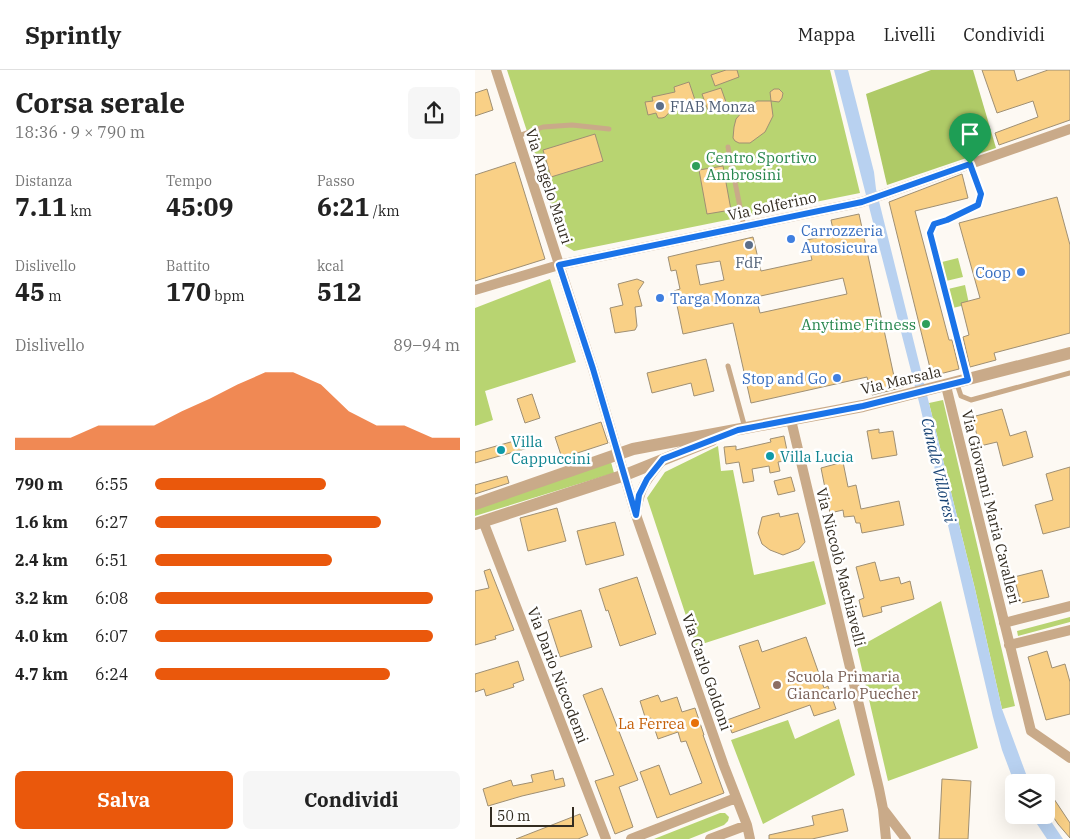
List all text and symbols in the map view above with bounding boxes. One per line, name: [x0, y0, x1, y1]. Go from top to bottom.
text: Sprintly: [25, 19, 121, 51]
text: Mappa: [798, 23, 855, 46]
text: Livelli: [883, 23, 935, 46]
text: Condividi: [963, 23, 1045, 46]
text: Corsa serale: [15, 84, 185, 121]
button: share: [408, 87, 460, 139]
place label: FIAB Monza: [670, 97, 755, 116]
marker: FIAB Monza: [654, 100, 666, 112]
pin: [949, 113, 991, 164]
icon: arrive: [956, 120, 984, 148]
text: 18:36 · 9 × 790 m: [15, 122, 145, 142]
street label: Via Angelo Mauri: [521, 126, 577, 246]
place label: Centro Sportivo Ambrosini: [706, 148, 817, 184]
marker: Centro Sportivo Ambrosini: [690, 160, 702, 172]
text: Distanza: [15, 172, 72, 190]
text: Tempo: [166, 172, 212, 190]
text: Passo: [317, 172, 355, 190]
street label: Via Solferino: [726, 187, 818, 225]
text: 7.11: [15, 190, 67, 223]
text: 45:09: [166, 190, 234, 223]
text: 6:21: [317, 190, 370, 223]
text: km: [67, 202, 92, 220]
text: /km: [370, 202, 399, 220]
place label: Carrozzeria Autosicura: [801, 221, 883, 257]
marker: Carrozzeria Autosicura: [785, 233, 797, 245]
marker: FdF: [743, 239, 755, 251]
place label: FdF: [735, 253, 763, 272]
text: Dislivello: [15, 257, 76, 275]
text: Battito: [166, 257, 210, 275]
text: kcal: [317, 257, 344, 275]
place label: Coop: [975, 263, 1011, 282]
marker: Coop: [1015, 266, 1027, 278]
text: 45: [15, 275, 45, 308]
text: 170: [166, 275, 211, 308]
text: 512: [317, 275, 362, 308]
text: m: [45, 287, 62, 305]
text: bpm: [211, 287, 245, 305]
place label: Targa Monza: [670, 289, 761, 308]
marker: Targa Monza: [654, 292, 666, 304]
place label: Anytime Fitness: [801, 315, 916, 334]
marker: Anytime Fitness: [920, 318, 932, 330]
text: Dislivello: [15, 335, 85, 355]
text: 89–94 m: [393, 335, 460, 355]
street label: Via Marsala: [859, 362, 943, 398]
place label: Stop and Go: [742, 369, 827, 388]
marker: Stop and Go: [831, 372, 843, 384]
street label: Via Giovanni Maria Cavalleri: [958, 408, 1024, 606]
water label: Canale Villoresi: [917, 416, 961, 524]
place label: Villa Cappuccini: [511, 432, 591, 468]
marker: Villa Cappuccini: [495, 444, 507, 456]
place label: Villa Lucia: [780, 447, 854, 466]
marker: Villa Lucia: [764, 450, 776, 462]
text: 790 m: [15, 474, 63, 494]
text: 6:55: [95, 474, 128, 494]
street label: Via Niccolò Machiavelli: [812, 486, 870, 649]
text: 1.6 km: [15, 512, 68, 532]
text: 6:27: [95, 512, 128, 532]
text: 2.4 km: [15, 550, 68, 570]
text: 6:51: [95, 550, 128, 570]
text: 3.2 km: [15, 588, 68, 608]
text: 6:08: [95, 588, 128, 608]
street label: Via Dario Niccodemi: [523, 604, 593, 746]
street label: Via Carlo Goldoni: [678, 611, 736, 733]
text: 4.0 km: [15, 626, 68, 646]
text: 6:07: [95, 626, 128, 646]
text: 4.7 km: [15, 664, 68, 684]
text: 6:24: [95, 664, 128, 684]
place label: Scuola Primaria Giancarlo Puecher: [787, 667, 918, 703]
marker: Scuola Primaria Giancarlo Puecher: [771, 679, 783, 691]
place label: La Ferrea: [618, 714, 685, 733]
marker: La Ferrea: [689, 717, 701, 729]
button: Salva: [15, 771, 233, 829]
button: Condividi: [243, 771, 460, 829]
map controls: [1005, 774, 1055, 824]
button: layers: [1005, 774, 1055, 824]
scale bar: [490, 804, 574, 827]
text: 50 m: [497, 807, 530, 825]

